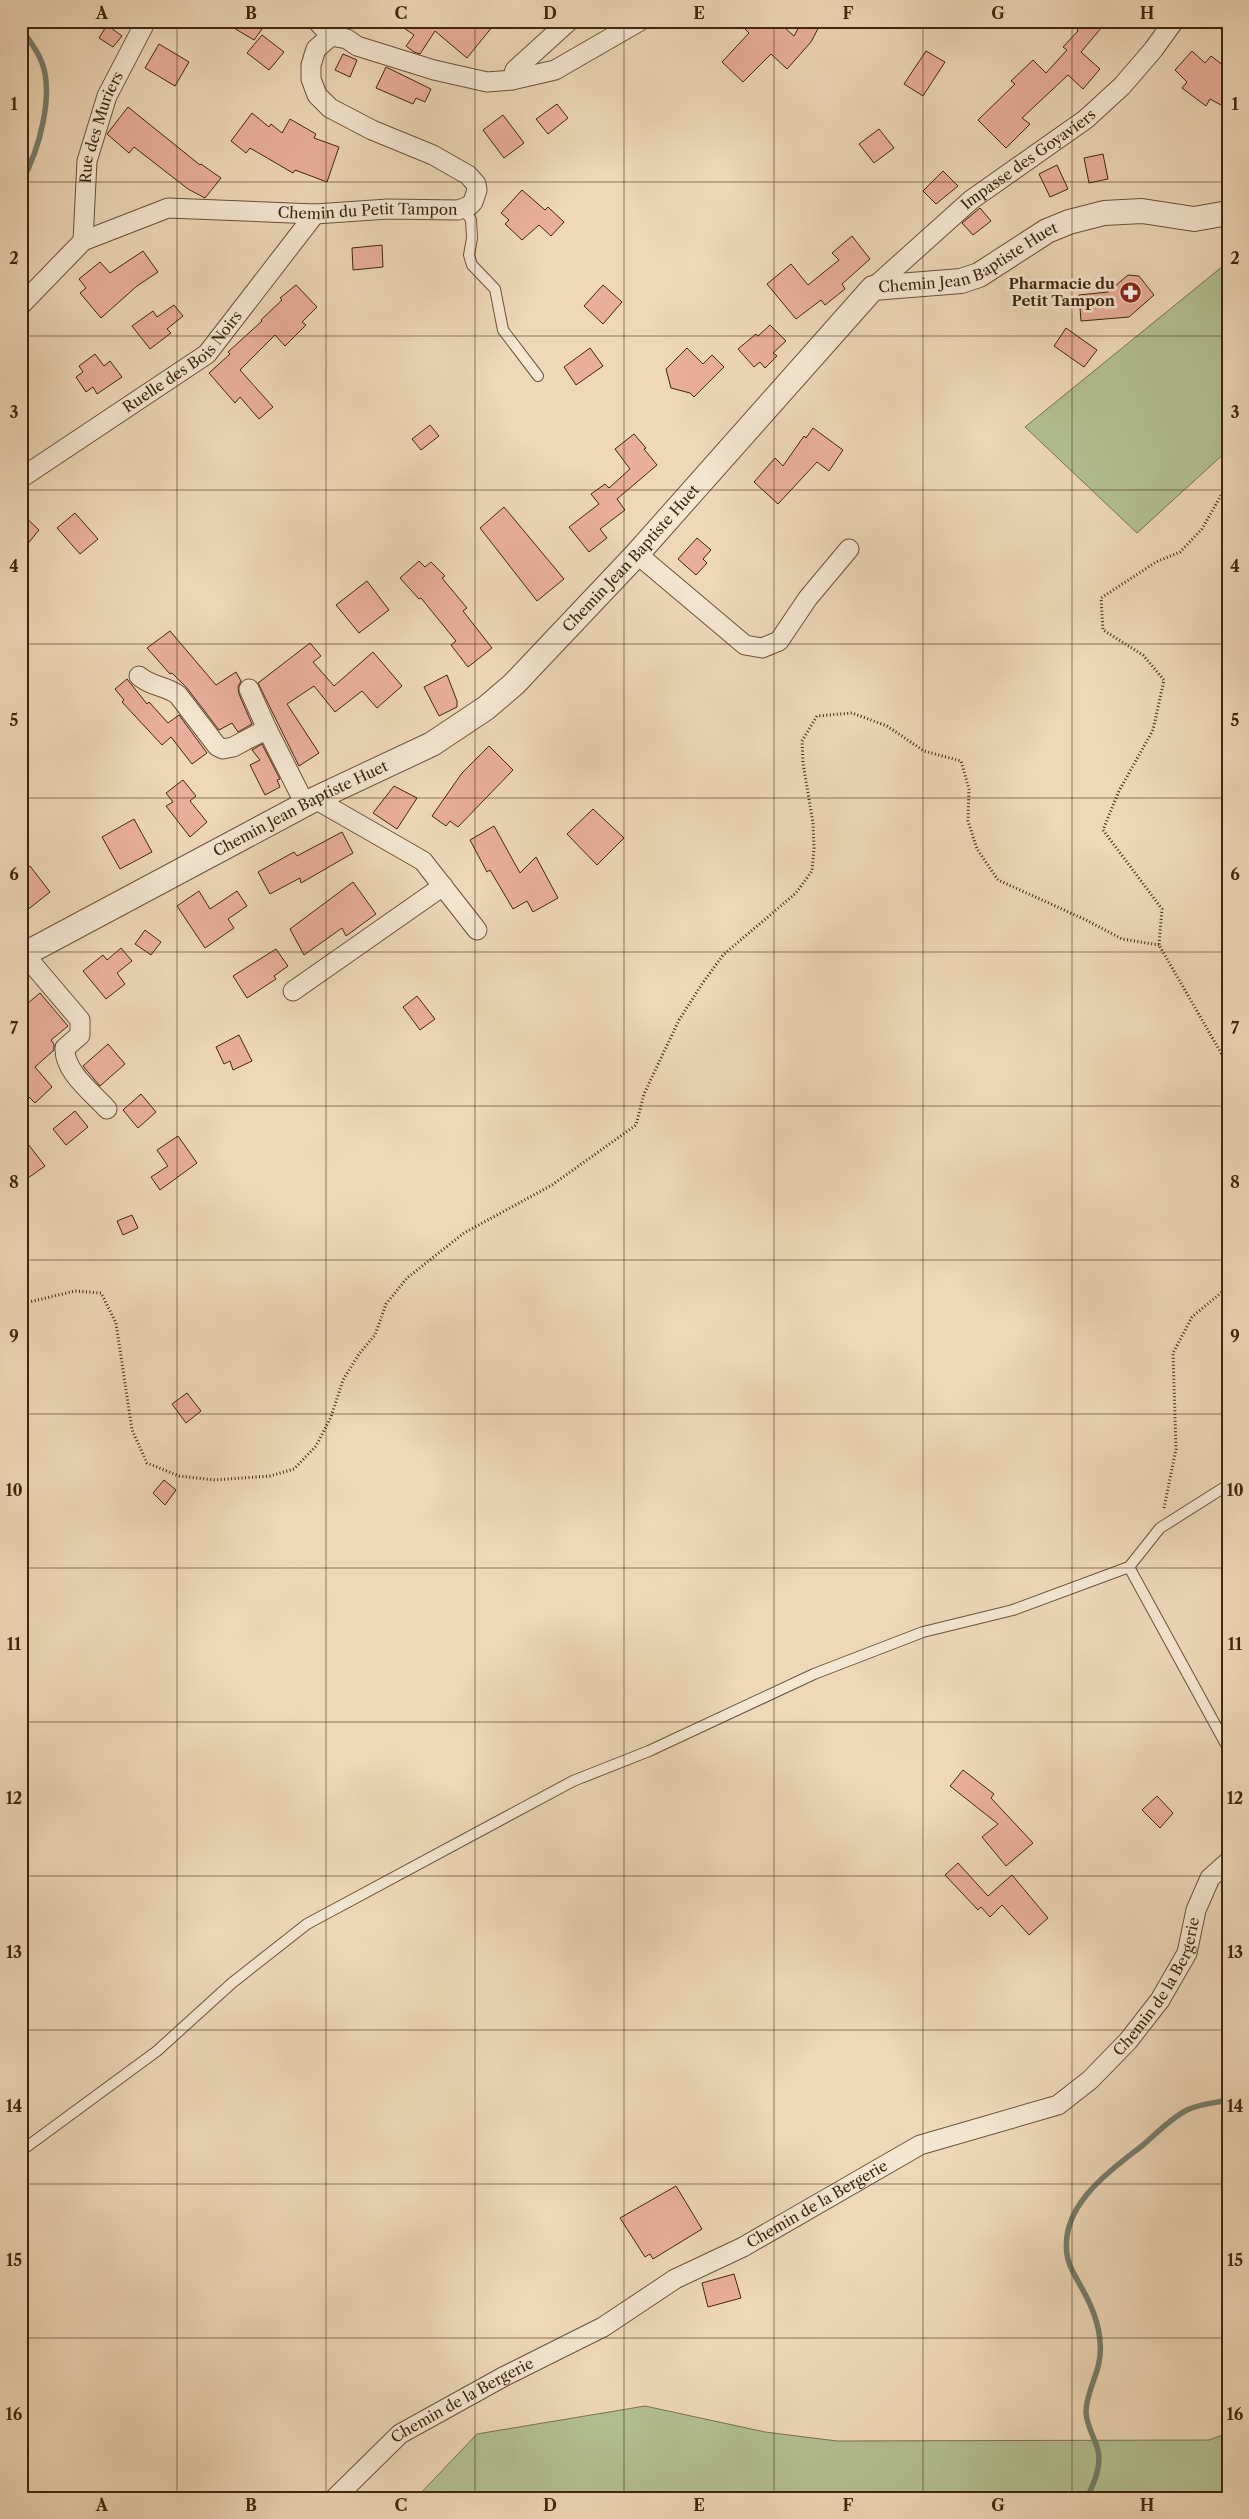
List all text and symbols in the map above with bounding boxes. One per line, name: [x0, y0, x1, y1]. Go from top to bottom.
text: A: [95, 3, 109, 23]
text: B: [245, 3, 257, 23]
text: C: [395, 3, 407, 23]
text: D: [543, 3, 557, 23]
text: E: [693, 3, 705, 23]
text: F: [843, 3, 854, 23]
text: G: [991, 3, 1005, 23]
text: H: [1140, 3, 1154, 23]
street label: Rue des Muriers: [76, 68, 127, 184]
text: 1: [10, 94, 18, 114]
text: 1: [1231, 94, 1239, 114]
street label: Impasse des Goyaviers: [957, 105, 1099, 213]
street label: Chemin du Petit Tampon: [277, 199, 458, 223]
street label: Chemin Jean Baptiste Huet: [878, 217, 1061, 297]
text: 2: [9, 248, 19, 268]
text: 2: [1230, 248, 1240, 268]
place label: Pharmacie du Petit Tampon: [1008, 274, 1116, 310]
pharmacy icon: Pharmacie du Petit Tampon: [1119, 281, 1143, 305]
street label: Ruelle des Bois Noirs: [119, 307, 246, 417]
text: 3: [9, 402, 19, 422]
text: 3: [1230, 402, 1240, 422]
street label: Chemin Jean Baptiste Huet: [558, 480, 704, 636]
text: 4: [9, 556, 19, 576]
text: 4: [1230, 556, 1240, 576]
text: 5: [10, 710, 19, 730]
text: 5: [1231, 710, 1240, 730]
street label: Chemin Jean Baptiste Huet: [210, 756, 391, 861]
text: 6: [9, 864, 19, 884]
text: 6: [1230, 864, 1240, 884]
text: 7: [10, 1018, 19, 1038]
text: 7: [1231, 1018, 1240, 1038]
text: 8: [9, 1172, 19, 1192]
text: 8: [1230, 1172, 1240, 1192]
text: 9: [9, 1326, 19, 1346]
text: 9: [1230, 1326, 1240, 1346]
text: 10: [5, 1480, 23, 1500]
text: 10: [1226, 1480, 1244, 1500]
text: 11: [7, 1634, 22, 1654]
text: 11: [1228, 1634, 1243, 1654]
text: 12: [6, 1788, 22, 1808]
text: 12: [1227, 1788, 1243, 1808]
street label: Chemin de la Bergerie: [1109, 1915, 1203, 2060]
text: 13: [6, 1942, 22, 1962]
text: 13: [1227, 1942, 1243, 1962]
text: 14: [6, 2096, 22, 2116]
text: 14: [1227, 2096, 1243, 2116]
street label: Chemin de la Bergerie: [743, 2156, 891, 2252]
text: 15: [6, 2250, 22, 2270]
text: 15: [1227, 2250, 1243, 2270]
street label: Chemin de la Bergerie: [386, 2353, 536, 2447]
text: 16: [6, 2404, 23, 2424]
text: 16: [1227, 2404, 1244, 2424]
text: A: [95, 2495, 109, 2515]
text: B: [245, 2495, 257, 2515]
text: C: [395, 2495, 407, 2515]
text: D: [543, 2495, 557, 2515]
text: E: [693, 2495, 705, 2515]
text: F: [843, 2495, 854, 2515]
text: G: [991, 2495, 1005, 2515]
text: H: [1140, 2495, 1154, 2515]

